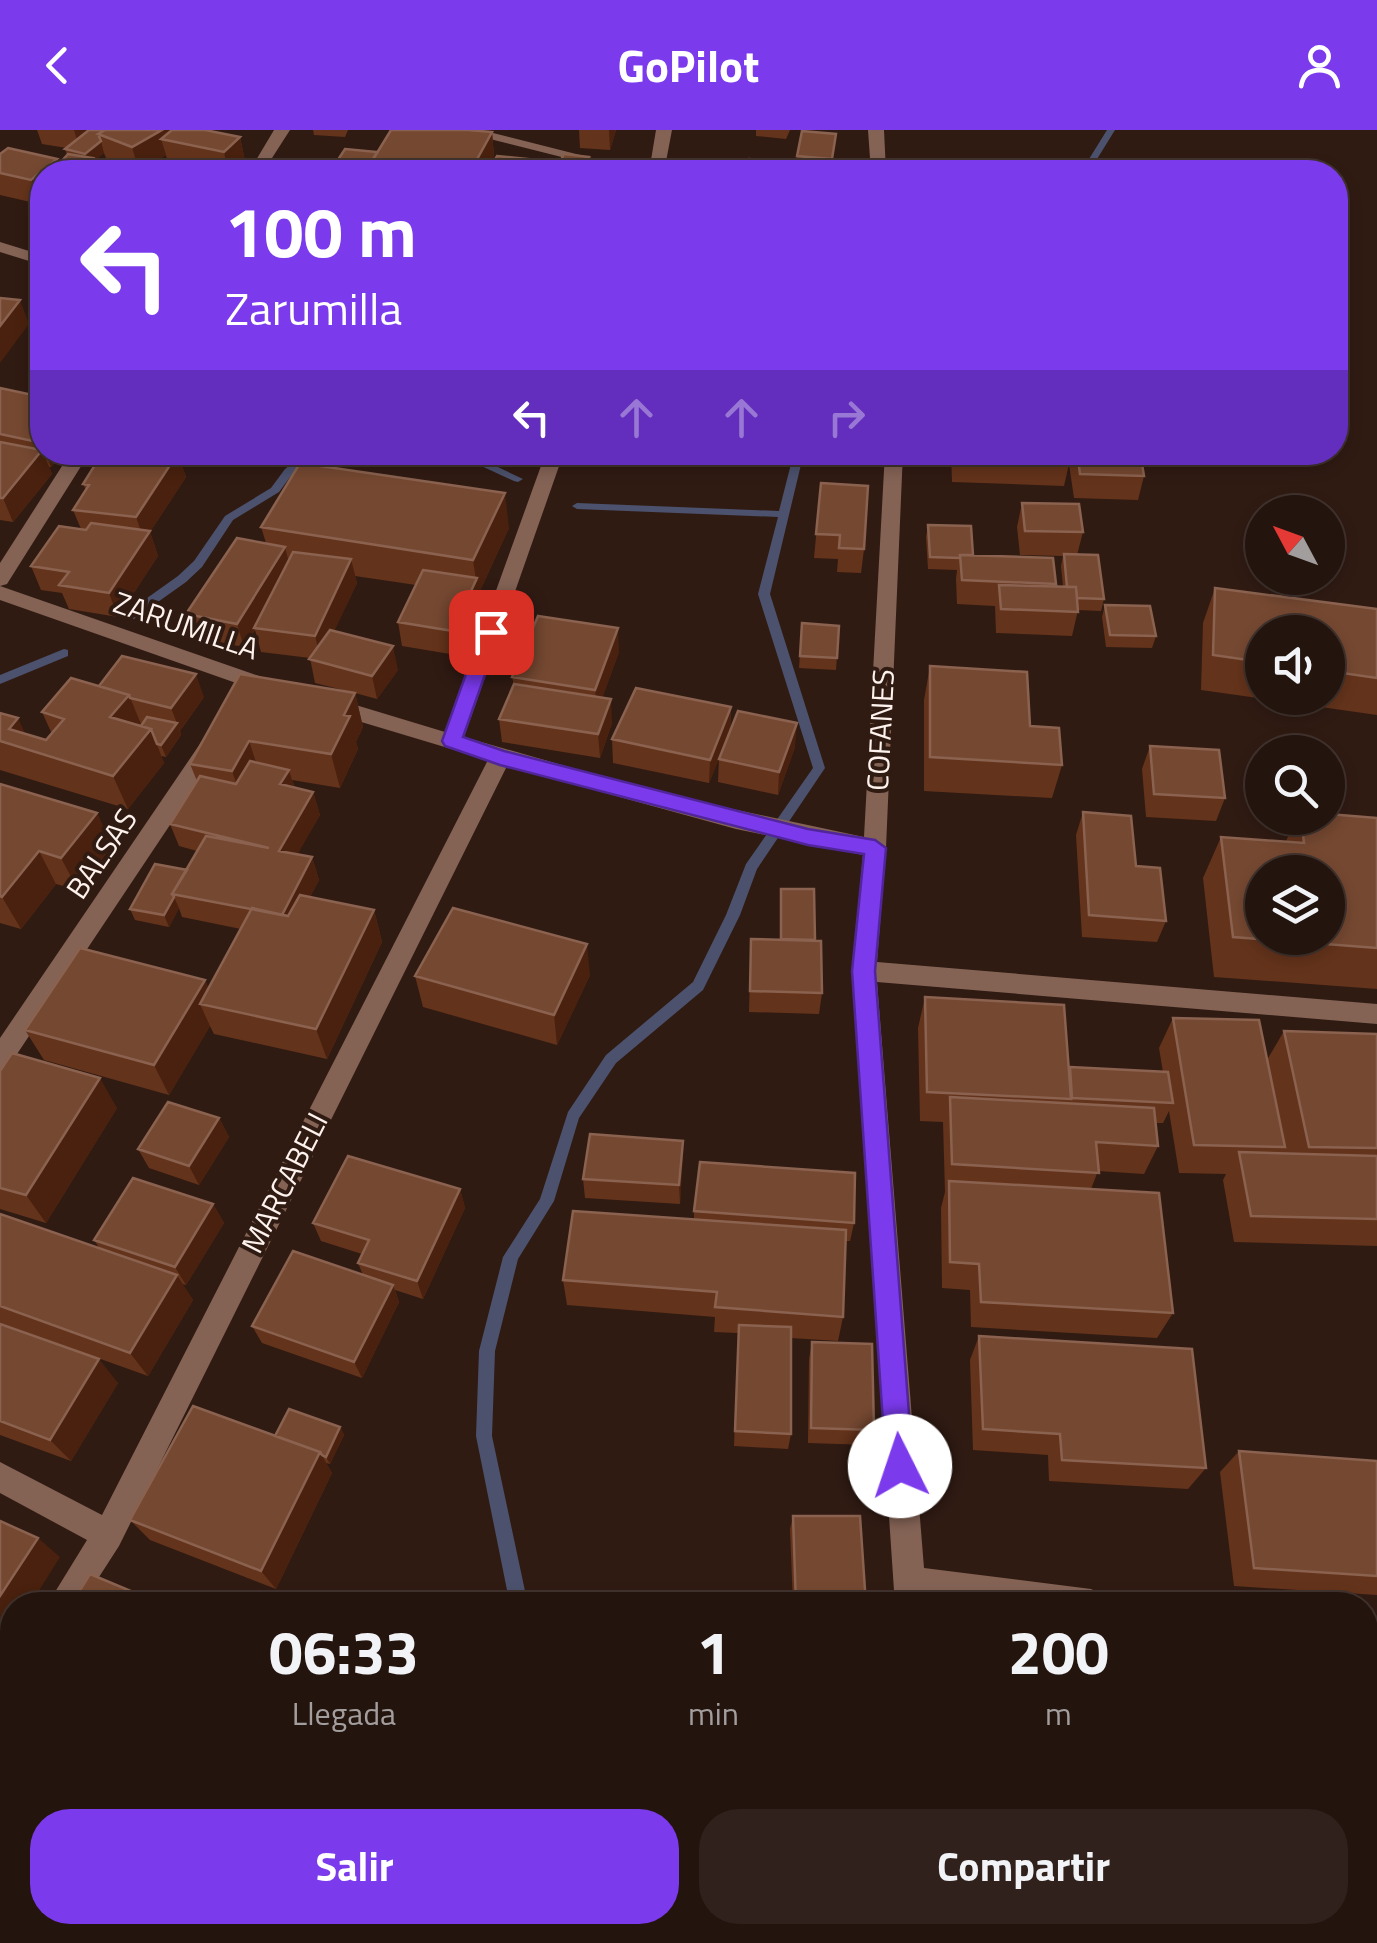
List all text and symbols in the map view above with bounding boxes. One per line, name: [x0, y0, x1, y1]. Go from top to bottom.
text: GoPilot: [618, 31, 759, 99]
icon: back: [30, 38, 85, 93]
icon: person: [1292, 38, 1347, 93]
text: 100 m: [225, 178, 417, 284]
icon: left: [60, 200, 190, 330]
text: Zarumilla: [225, 274, 402, 342]
icon: left: [504, 390, 559, 445]
icon: ahead: [609, 390, 664, 445]
icon: ahead: [714, 390, 769, 445]
icon: right: [819, 390, 874, 445]
north arrow: [1245, 495, 1345, 595]
map controls: [1245, 495, 1345, 955]
street label: ZARUMILLA: [107, 579, 265, 671]
pin: [449, 590, 534, 675]
icon: arrive: [464, 605, 519, 660]
button: sound: [1245, 615, 1345, 715]
street label: COFANES: [854, 668, 906, 792]
button: search: [1245, 735, 1345, 835]
street label: BALSAS: [54, 799, 148, 908]
button: layers: [1245, 855, 1345, 955]
street label: MARCABELI: [229, 1104, 339, 1261]
position arrow: [848, 1414, 952, 1518]
text: 06:33: [269, 1606, 419, 1697]
text: 1: [697, 1606, 730, 1697]
text: 200: [1008, 1606, 1109, 1697]
text: Llegada: [292, 1689, 396, 1737]
text: min: [688, 1689, 739, 1737]
text: m: [1045, 1689, 1072, 1737]
button: Salir: [30, 1809, 679, 1924]
button: Compartir: [699, 1809, 1348, 1924]

